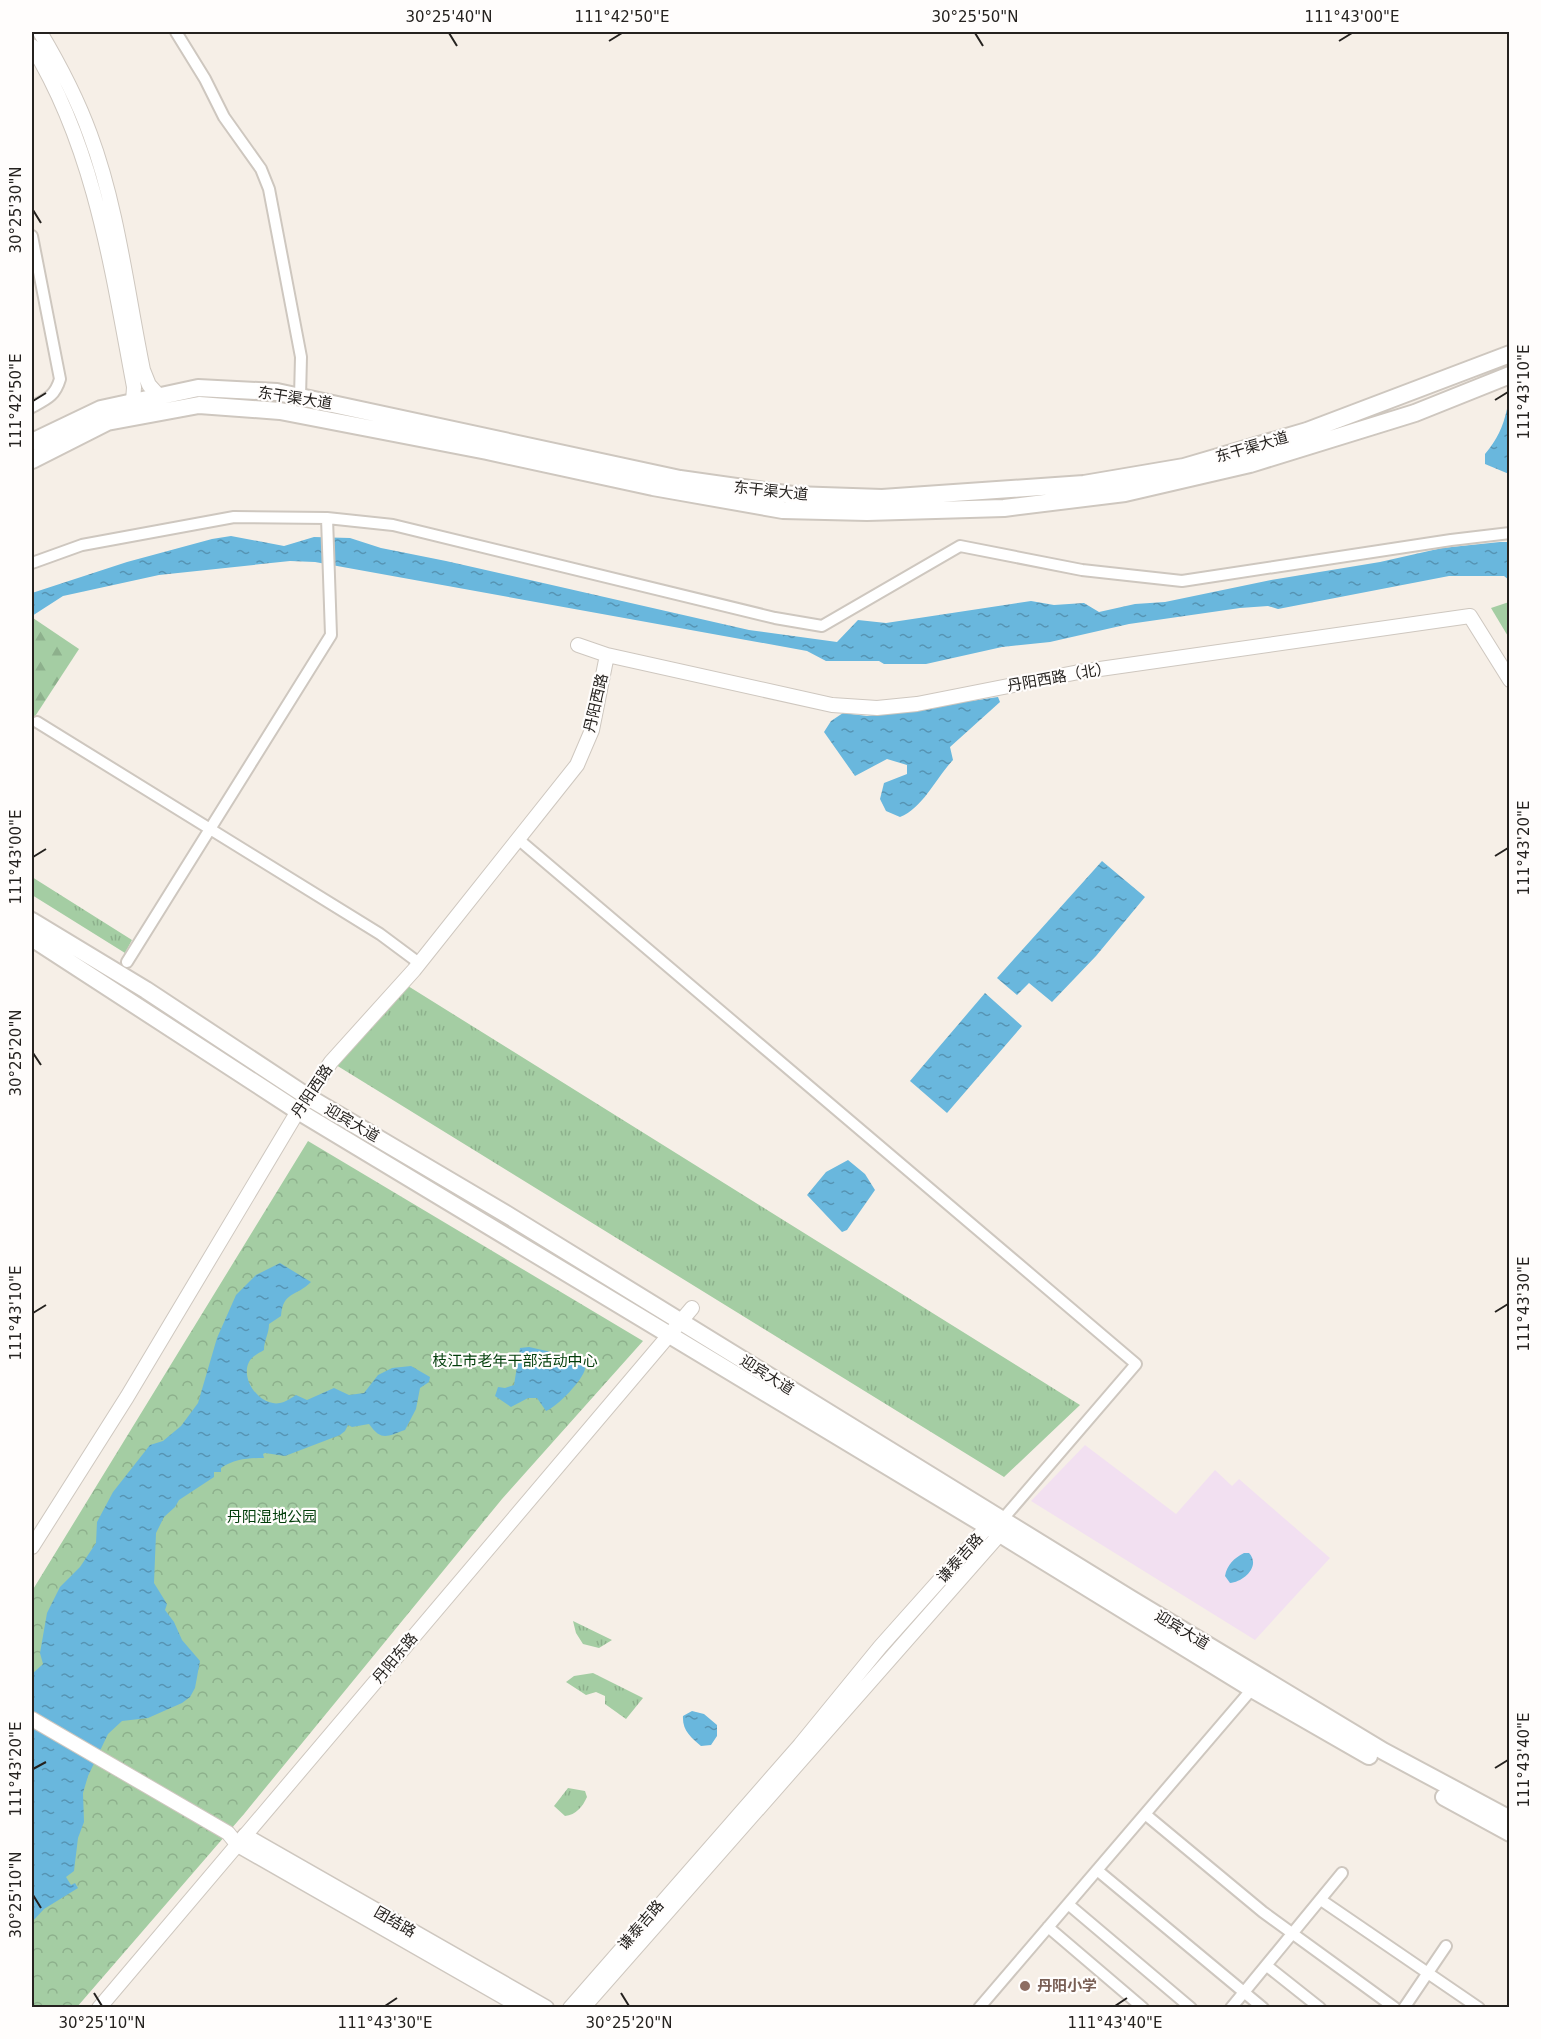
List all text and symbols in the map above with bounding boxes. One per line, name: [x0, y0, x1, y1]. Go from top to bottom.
text: 30°25'40"N: [405, 8, 493, 26]
text: 111°42'50"E: [575, 8, 669, 26]
text: 30°25'50"N: [931, 8, 1019, 26]
text: 111°43'00"E: [1305, 8, 1399, 26]
text: 30°25'30"N: [7, 166, 25, 254]
text: 111°43'10"E: [1515, 345, 1533, 439]
text: 111°42'50"E: [7, 354, 25, 448]
street label: 东干渠大道: [257, 383, 333, 413]
street label: 东干渠大道: [1213, 428, 1291, 466]
street label: 东干渠大道: [733, 478, 809, 504]
street label: 丹阳西路（北）: [1006, 659, 1112, 695]
street label: 丹阳西路: [580, 672, 612, 734]
text: 111°43'20"E: [1515, 801, 1533, 895]
text: 111°43'00"E: [7, 810, 25, 904]
text: 30°25'20"N: [7, 1009, 25, 1097]
street label: 丹阳西路: [288, 1061, 336, 1121]
street label: 迎宾大道: [322, 1100, 382, 1146]
text: 111°43'30"E: [1515, 1257, 1533, 1351]
text: 111°43'10"E: [7, 1266, 25, 1360]
street label: 迎宾大道: [737, 1351, 797, 1399]
park label: 枝江市老年干部活动中心: [432, 1352, 598, 1370]
park label: 丹阳湿地公园: [227, 1508, 317, 1526]
street label: 谦泰吉路: [933, 1530, 987, 1586]
street label: 迎宾大道: [1152, 1607, 1212, 1653]
street label: 丹阳东路: [369, 1629, 421, 1687]
text: 111°43'40"E: [1515, 1713, 1533, 1807]
text: 111°43'20"E: [7, 1722, 25, 1816]
text: 30°25'10"N: [7, 1851, 25, 1939]
street label: 谦泰吉路: [615, 1896, 667, 1954]
street label: 团结路: [371, 1903, 419, 1941]
place label: 丹阳小学: [1037, 1977, 1097, 1995]
marker: 丹阳小学: [1018, 1979, 1032, 1993]
text: 30°25'10"N: [58, 2014, 146, 2032]
text: 111°43'30"E: [338, 2014, 432, 2032]
text: 30°25'20"N: [585, 2014, 673, 2032]
text: 111°43'40"E: [1068, 2014, 1162, 2032]

